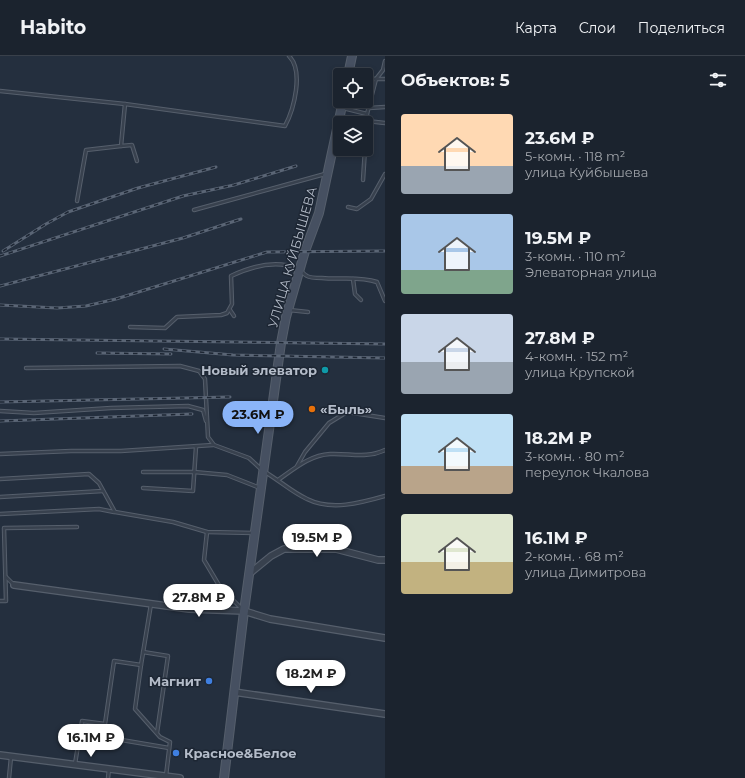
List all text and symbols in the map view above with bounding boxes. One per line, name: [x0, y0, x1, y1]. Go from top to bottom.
text: Habito: [20, 16, 86, 39]
text: Карта: [515, 19, 557, 37]
text: Слои: [579, 19, 616, 37]
text: Поделиться: [638, 19, 725, 37]
map controls: [333, 68, 373, 156]
button: locate: [333, 68, 373, 108]
icon: filters: [707, 69, 729, 91]
text: Объектов: 5: [401, 70, 510, 90]
button: layers: [333, 116, 373, 156]
text: 23.6M ₽: [525, 128, 594, 148]
icon: home: [433, 130, 481, 178]
text: 5-комн. · 118 m²: [525, 148, 625, 164]
text: улица Куйбышева: [525, 164, 648, 180]
street label: УЛИЦА КУЙБЫШЕВА: [264, 184, 320, 329]
text: 19.5M ₽: [525, 228, 591, 248]
icon: home: [433, 230, 481, 278]
text: 3-комн. · 110 m²: [525, 248, 626, 264]
text: Элеваторная улица: [525, 264, 657, 280]
text: 27.8M ₽: [525, 328, 595, 348]
icon: home: [433, 330, 481, 378]
text: 4-комн. · 152 m²: [525, 348, 628, 364]
place label: Новый элеватор: [201, 362, 317, 378]
text: улица Крупской: [525, 364, 635, 380]
marker: Новый элеватор: [320, 365, 330, 375]
pin: 23.6M ₽: [221, 401, 295, 435]
place label: «Быль»: [320, 401, 372, 417]
marker: «Быль»: [307, 404, 317, 414]
text: 23.6M ₽: [231, 406, 285, 422]
text: 18.2M ₽: [525, 428, 592, 448]
icon: home: [433, 430, 481, 478]
text: 3-комн. · 80 m²: [525, 448, 624, 464]
text: переулок Чкалова: [525, 464, 649, 480]
pin: 19.5M ₽: [280, 524, 354, 558]
text: 16.1M ₽: [525, 528, 588, 548]
text: 19.5M ₽: [292, 529, 342, 545]
icon: home: [433, 530, 481, 578]
text: 2-комн. · 68 m²: [525, 548, 624, 564]
text: улица Димитрова: [525, 564, 646, 580]
pin: 27.8M ₽: [162, 584, 236, 618]
text: 27.8M ₽: [172, 589, 226, 605]
pin: 18.2M ₽: [274, 660, 348, 694]
text: 18.2M ₽: [285, 665, 337, 681]
place label: Магнит: [149, 673, 201, 689]
marker: Магнит: [204, 676, 214, 686]
pin: 16.1M ₽: [54, 724, 128, 758]
text: 16.1M ₽: [67, 729, 115, 745]
place label: Красное&Белое: [184, 745, 297, 761]
marker: Красное&Белое: [171, 748, 181, 758]

